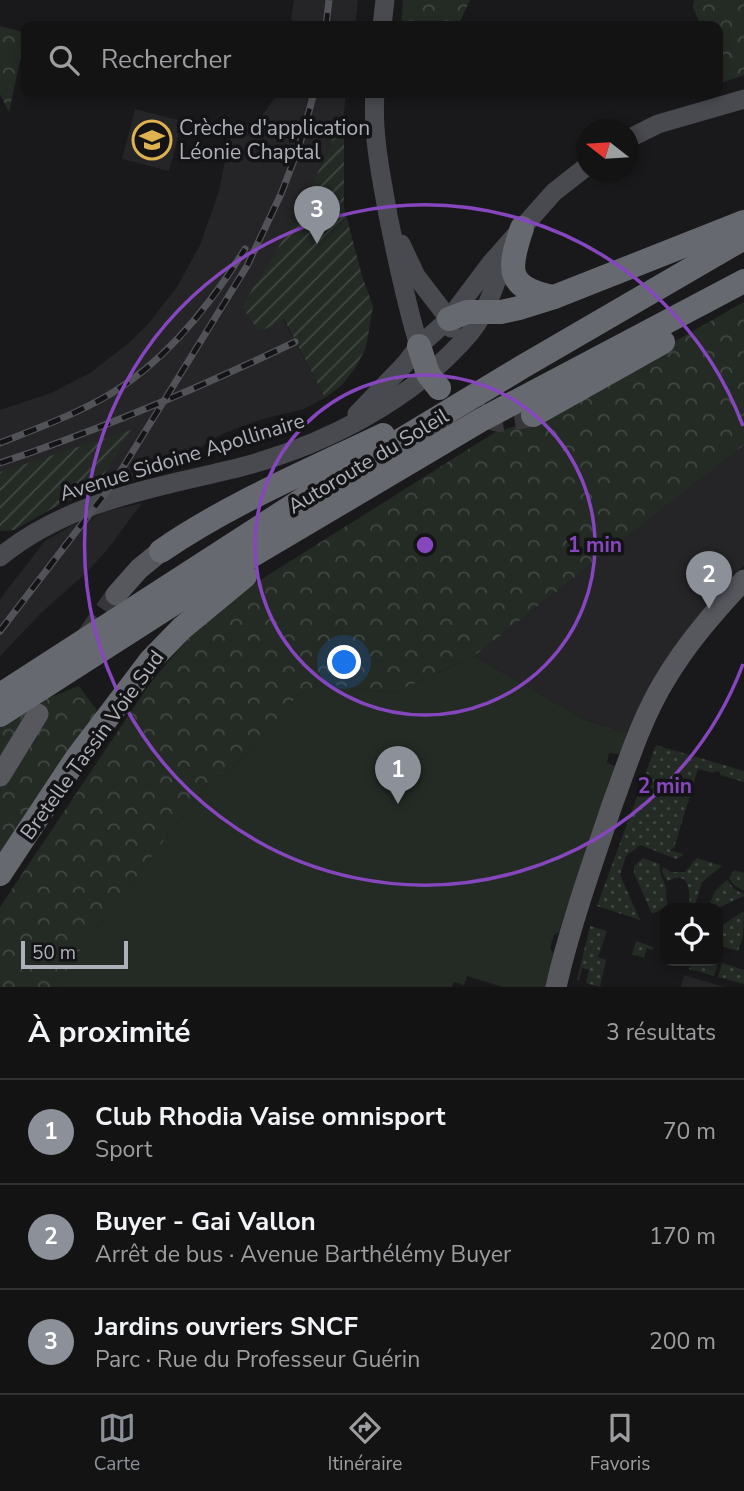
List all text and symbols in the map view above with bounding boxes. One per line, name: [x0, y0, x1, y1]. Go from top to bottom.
search box: [21, 21, 723, 98]
icon: search: [45, 41, 83, 79]
text: Rechercher: [101, 42, 232, 77]
place label: Crèche d'application Léonie Chaptal: [179, 114, 370, 166]
school or university icon: Crèche d'application Léonie Chaptal: [131, 119, 173, 161]
north arrow: [576, 119, 639, 182]
pin: 3: [294, 186, 340, 244]
street label: Autoroute du Soleil: [282, 401, 454, 520]
street label: Avenue Sidoine Apollinaire: [56, 406, 308, 508]
text: 1 min: [568, 531, 622, 559]
centre of rings: [413, 533, 437, 557]
pin: 2: [686, 551, 732, 609]
street label: Bretelle Tassin Voie Sud: [14, 645, 170, 845]
your location: [327, 645, 361, 679]
pin: 1: [375, 746, 421, 804]
text: 2 min: [638, 772, 692, 800]
map controls: [660, 903, 723, 966]
button: locate: [660, 903, 723, 966]
scale bar: [21, 938, 128, 970]
text: 50 m: [32, 940, 76, 966]
text: À proximité: [28, 1012, 190, 1053]
text: 3 résultats: [606, 1017, 716, 1048]
text: Club Rhodia Vaise omnisport: [95, 1099, 446, 1134]
text: 1: [44, 1116, 58, 1147]
text: 70 m: [663, 1116, 716, 1147]
text: Sport: [95, 1134, 152, 1165]
text: Buyer - Gai Vallon: [95, 1204, 316, 1239]
text: 2: [44, 1221, 58, 1252]
text: 170 m: [649, 1221, 716, 1252]
text: Arrêt de bus · Avenue Barthélémy Buyer: [95, 1239, 511, 1270]
text: Jardins ouvriers SNCF: [95, 1309, 358, 1344]
text: 3: [44, 1326, 58, 1357]
text: 200 m: [649, 1326, 716, 1357]
text: Parc · Rue du Professeur Guérin: [95, 1344, 420, 1375]
tab: Carte: [94, 1409, 140, 1477]
tab: Itinéraire: [328, 1409, 402, 1477]
tab: Favoris: [590, 1409, 650, 1477]

